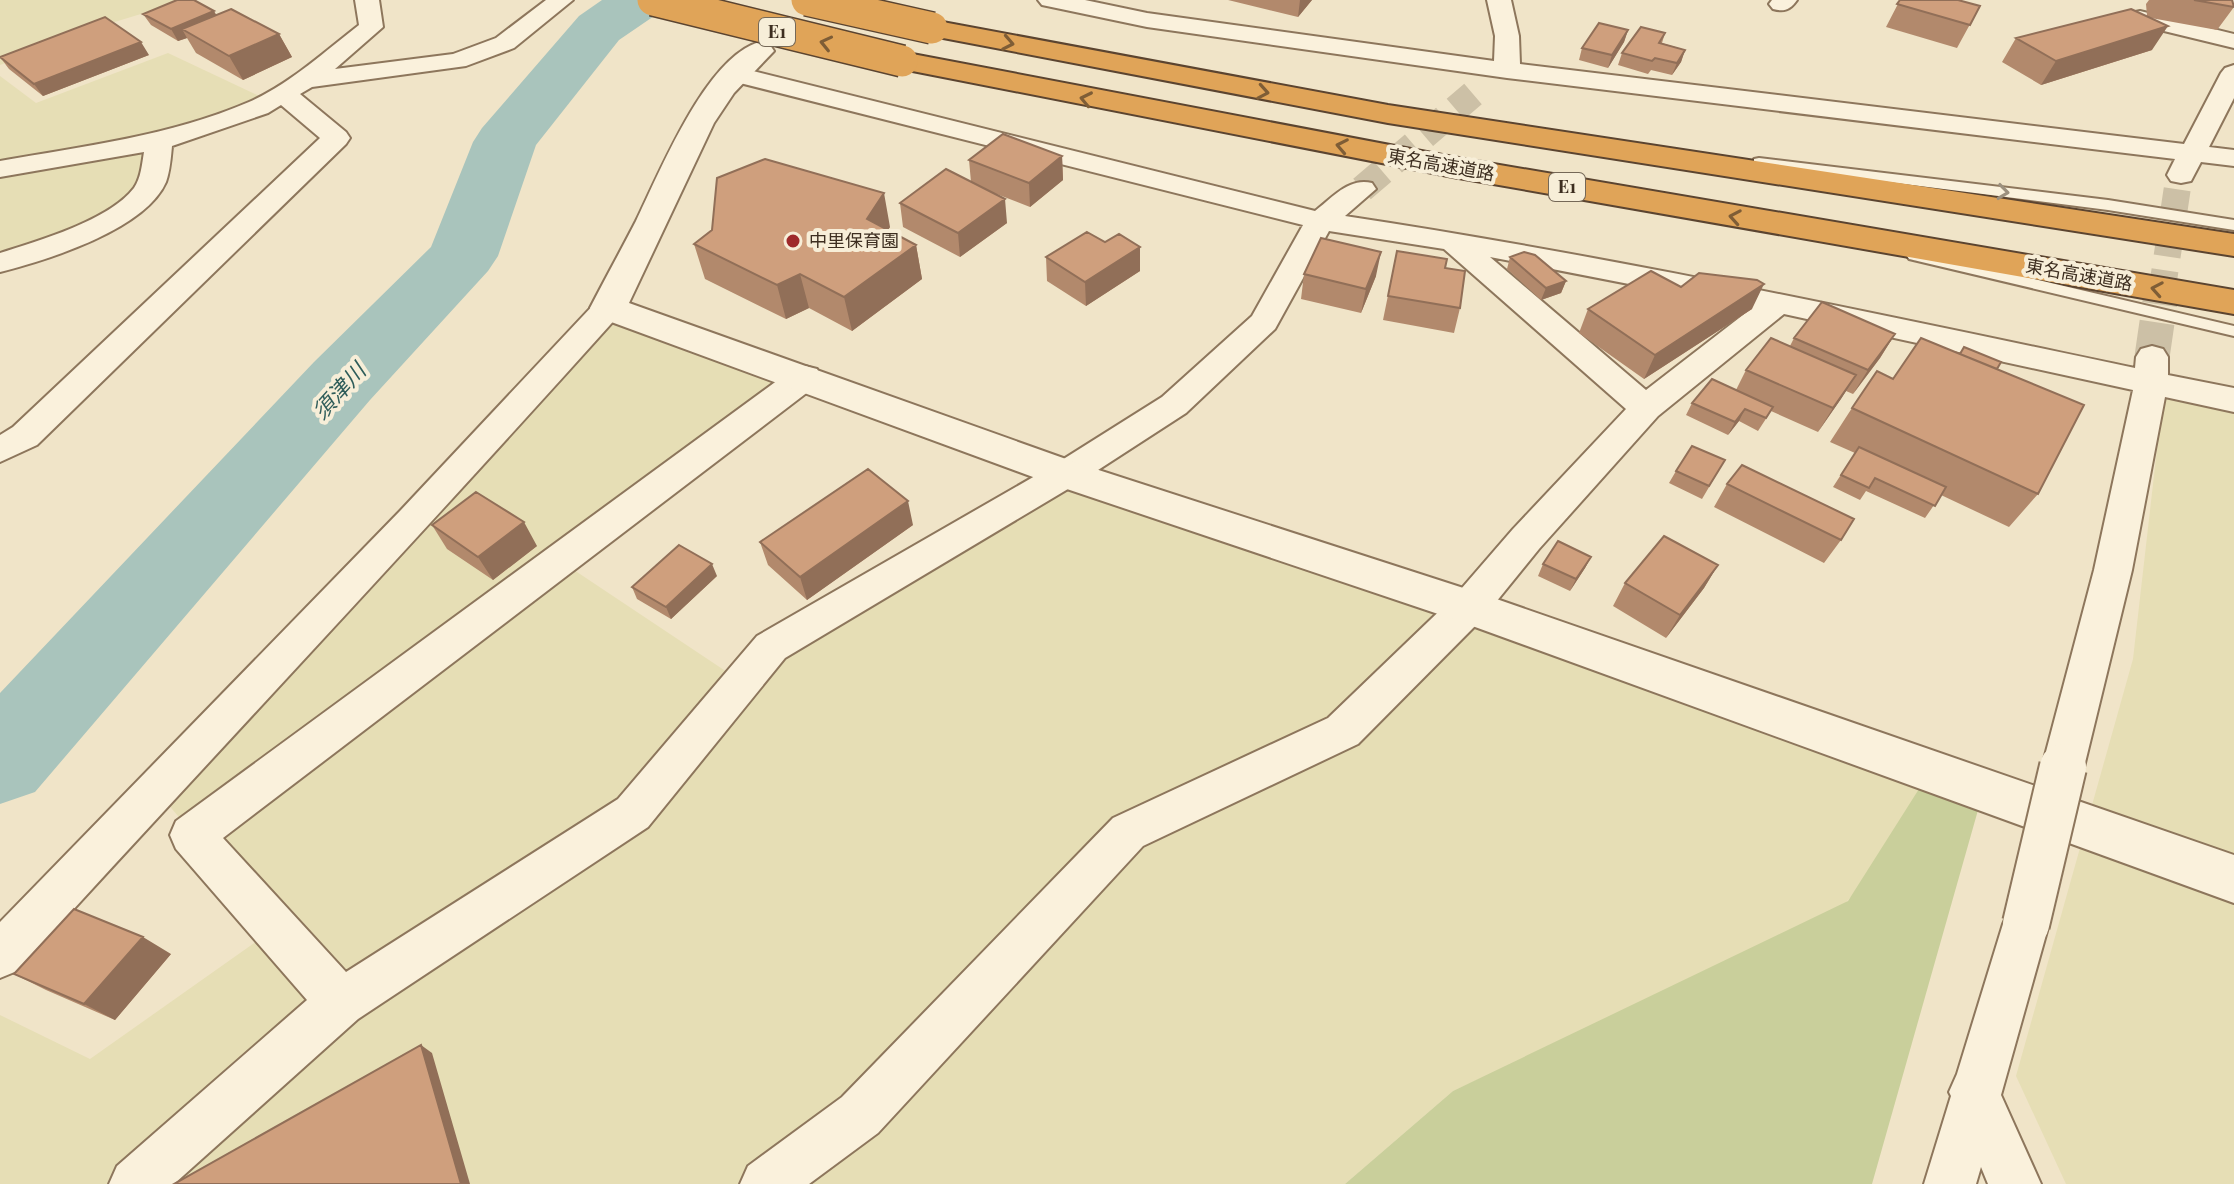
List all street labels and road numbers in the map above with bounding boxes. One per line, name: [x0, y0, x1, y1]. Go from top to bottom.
road number: E1: [759, 18, 795, 46]
street label: 東名高速道路: [1386, 143, 1496, 185]
road number: E1: [1549, 173, 1585, 201]
street label: 東名高速道路: [2024, 253, 2134, 295]

